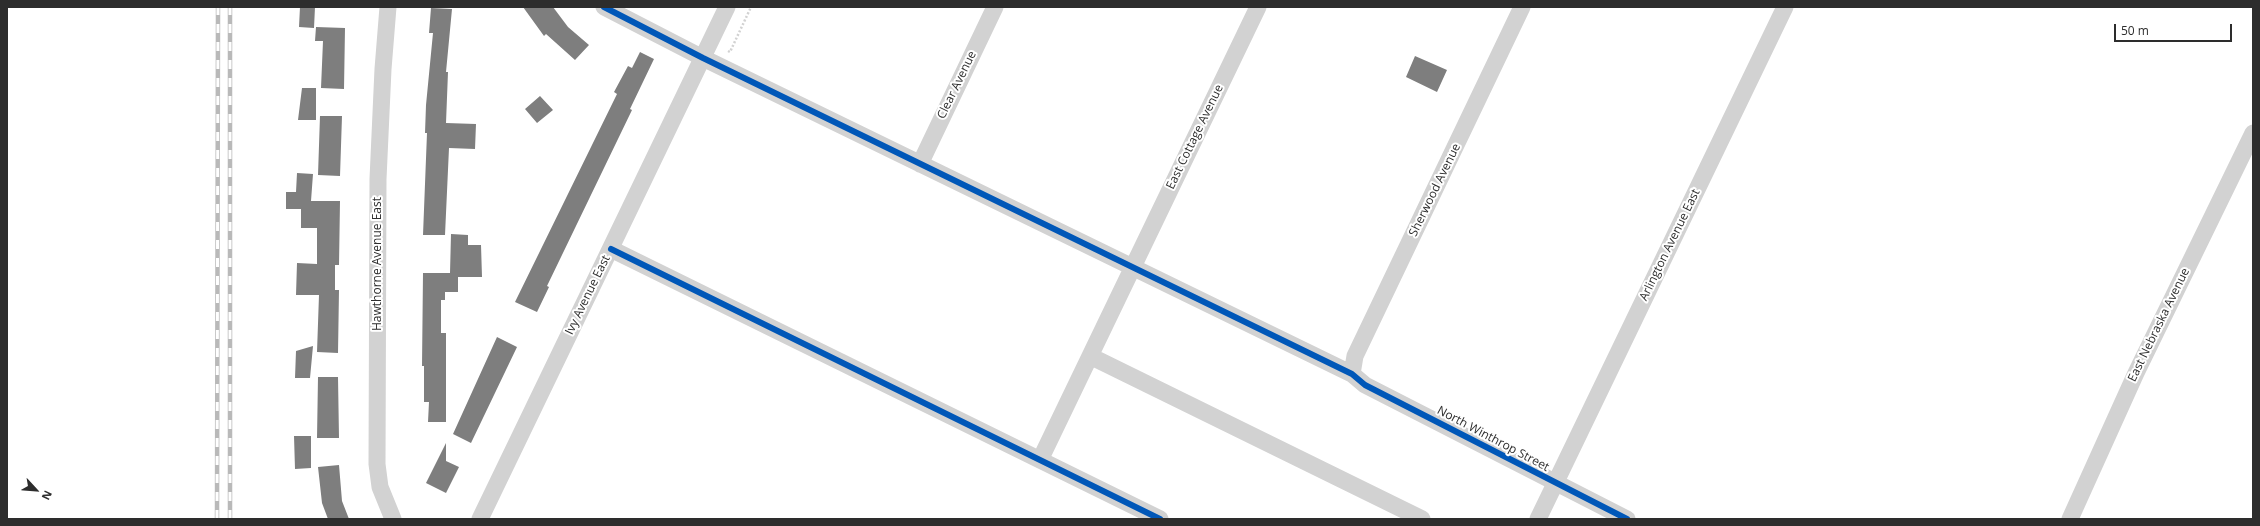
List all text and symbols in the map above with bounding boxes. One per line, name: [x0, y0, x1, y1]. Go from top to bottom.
scale bar: [2116, 16, 2234, 42]
text: 50 m: [2121, 22, 2149, 39]
street label: Clear Avenue: [934, 49, 980, 121]
street label: East Cottage Avenue: [1163, 82, 1227, 192]
street label: Sherwood Avenue: [1406, 141, 1464, 239]
street label: Arlington Avenue East: [1637, 187, 1703, 303]
street label: Hawthorne Avenue East: [371, 197, 385, 331]
street label: Ivy Avenue East: [563, 253, 613, 337]
street label: East Nebraska Avenue: [2125, 266, 2193, 384]
street label: North Winthrop Street: [1434, 403, 1552, 475]
north arrow: [16, 470, 56, 510]
text: N: [39, 488, 56, 503]

